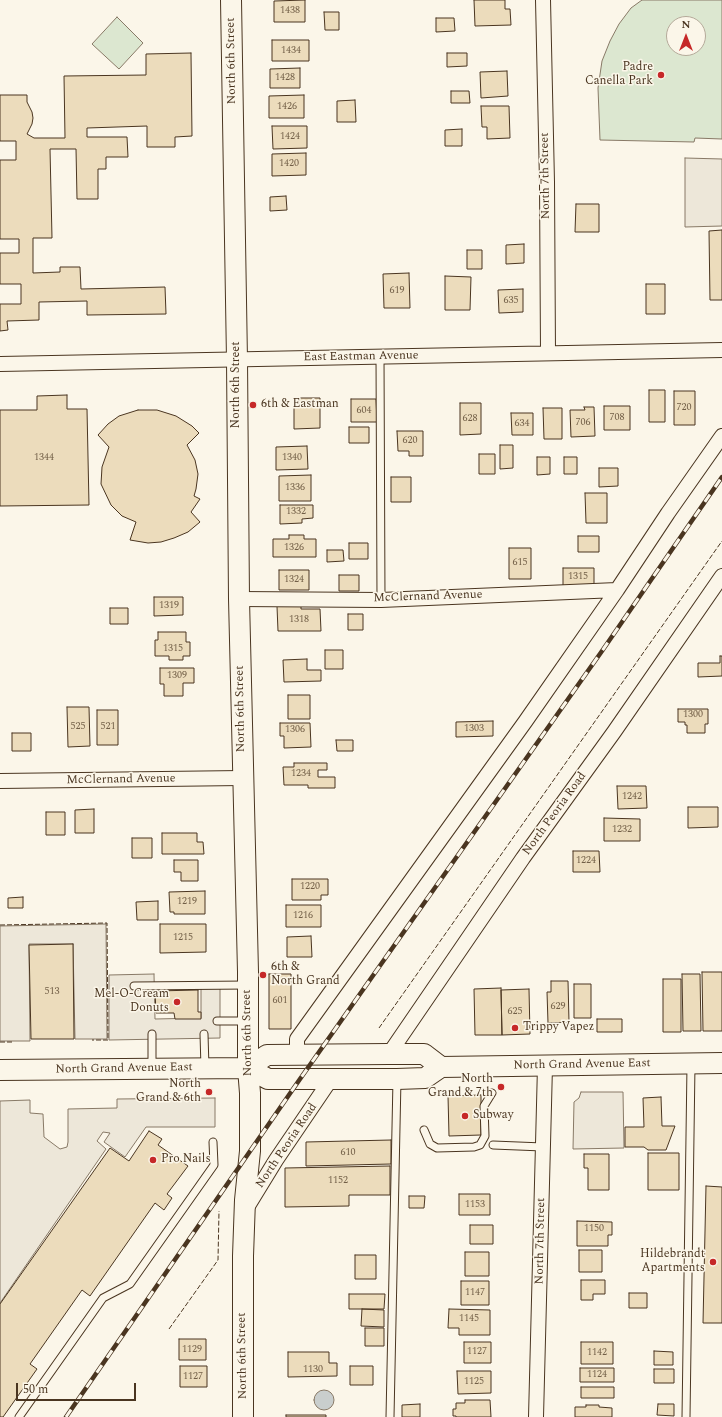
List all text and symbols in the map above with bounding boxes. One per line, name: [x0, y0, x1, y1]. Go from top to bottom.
house number: 1438: [280, 5, 300, 17]
north arrow: [666, 16, 706, 56]
text: N: [682, 16, 690, 33]
street label: North 6th Street: [224, 17, 240, 105]
house number: 1434: [281, 45, 301, 57]
place label: Padre Canella Park: [585, 61, 653, 89]
marker: Padre Canella Park: [656, 70, 666, 80]
house number: 1428: [275, 72, 295, 84]
house number: 1426: [277, 101, 297, 113]
house number: 1424: [280, 131, 300, 143]
street label: North 7th Street: [538, 132, 554, 220]
house number: 1420: [279, 158, 299, 170]
house number: 619: [390, 285, 404, 297]
house number: 635: [504, 295, 518, 307]
street label: North 6th Street: [230, 342, 244, 428]
street label: East Eastman Avenue: [303, 349, 419, 365]
place label: 6th & Eastman: [261, 398, 339, 412]
marker: 6th & Eastman: [248, 400, 258, 410]
house number: 720: [677, 402, 691, 414]
house number: 604: [357, 405, 371, 417]
house number: 708: [610, 412, 624, 424]
house number: 628: [463, 413, 477, 425]
house number: 706: [576, 417, 590, 429]
house number: 634: [515, 418, 529, 430]
house number: 620: [403, 435, 417, 447]
house number: 1344: [34, 452, 54, 464]
house number: 1340: [282, 452, 302, 464]
house number: 1336: [285, 482, 305, 494]
house number: 1332: [286, 506, 306, 518]
house number: 1326: [284, 542, 304, 554]
house number: 615: [513, 557, 527, 569]
house number: 1315: [568, 571, 588, 583]
house number: 1324: [284, 574, 304, 586]
street label: McClernand Avenue: [373, 588, 483, 606]
house number: 1319: [159, 600, 179, 612]
house number: 1318: [289, 614, 309, 626]
house number: 1315: [163, 643, 183, 655]
street label: North 6th Street: [233, 665, 249, 753]
house number: 1309: [167, 670, 187, 682]
house number: 1300: [683, 709, 703, 721]
house number: 525: [71, 721, 85, 733]
house number: 521: [101, 721, 115, 733]
house number: 1303: [464, 723, 484, 735]
house number: 1306: [285, 724, 305, 736]
house number: 1234: [291, 768, 311, 780]
street label: North Peoria Road: [520, 770, 590, 858]
street label: McClernand Avenue: [66, 772, 176, 788]
house number: 1242: [622, 791, 642, 803]
house number: 1232: [612, 824, 632, 836]
house number: 1224: [576, 855, 596, 867]
house number: 1220: [300, 881, 320, 893]
house number: 1219: [177, 896, 197, 908]
house number: 1216: [293, 910, 313, 922]
house number: 1215: [173, 932, 193, 944]
place label: 6th & North Grand: [271, 961, 340, 989]
marker: 6th & North Grand: [258, 970, 268, 980]
house number: 513: [45, 986, 59, 998]
place label: Mel-O-Cream Donuts: [94, 988, 169, 1016]
street label: North 6th Street: [240, 989, 256, 1077]
house number: 601: [273, 995, 287, 1007]
marker: Mel-O-Cream Donuts: [172, 997, 182, 1007]
house number: 629: [551, 1001, 565, 1013]
house number: 625: [508, 1006, 522, 1018]
place label: Trippy Vapez: [523, 1021, 594, 1035]
marker: Trippy Vapez: [510, 1023, 520, 1033]
street label: North Grand Avenue East: [513, 1057, 651, 1073]
street label: North Grand Avenue East: [55, 1061, 193, 1077]
place label: North Grand & 7th: [428, 1073, 493, 1101]
place label: North Grand & 6th: [136, 1078, 201, 1106]
marker: North Grand & 7th: [496, 1082, 506, 1092]
marker: North Grand & 6th: [204, 1087, 214, 1097]
street label: North Peoria Road: [253, 1101, 321, 1191]
place label: Subway: [473, 1109, 513, 1123]
marker: Subway: [460, 1111, 470, 1121]
house number: 610: [341, 1147, 355, 1159]
place label: Pro Nails: [161, 1153, 211, 1167]
marker: Pro Nails: [148, 1155, 158, 1165]
house number: 1152: [328, 1175, 348, 1187]
street label: North 7th Street: [533, 1197, 549, 1285]
house number: 1153: [465, 1199, 485, 1211]
house number: 1150: [584, 1223, 604, 1235]
place label: Hildebrandt Apartments: [640, 1248, 705, 1276]
marker: Hildebrandt Apartments: [708, 1257, 718, 1267]
house number: 1147: [465, 1287, 485, 1299]
street label: North 6th Street: [235, 1312, 251, 1400]
house number: 1145: [459, 1313, 479, 1325]
house number: 1129: [182, 1344, 202, 1356]
house number: 1127: [467, 1346, 487, 1358]
house number: 1142: [587, 1347, 607, 1359]
house number: 1130: [303, 1364, 323, 1376]
house number: 1124: [587, 1369, 607, 1381]
house number: 1127: [183, 1371, 203, 1383]
scale bar: [18, 1375, 138, 1401]
house number: 1125: [464, 1376, 484, 1388]
text: 50 m: [23, 1380, 48, 1399]

